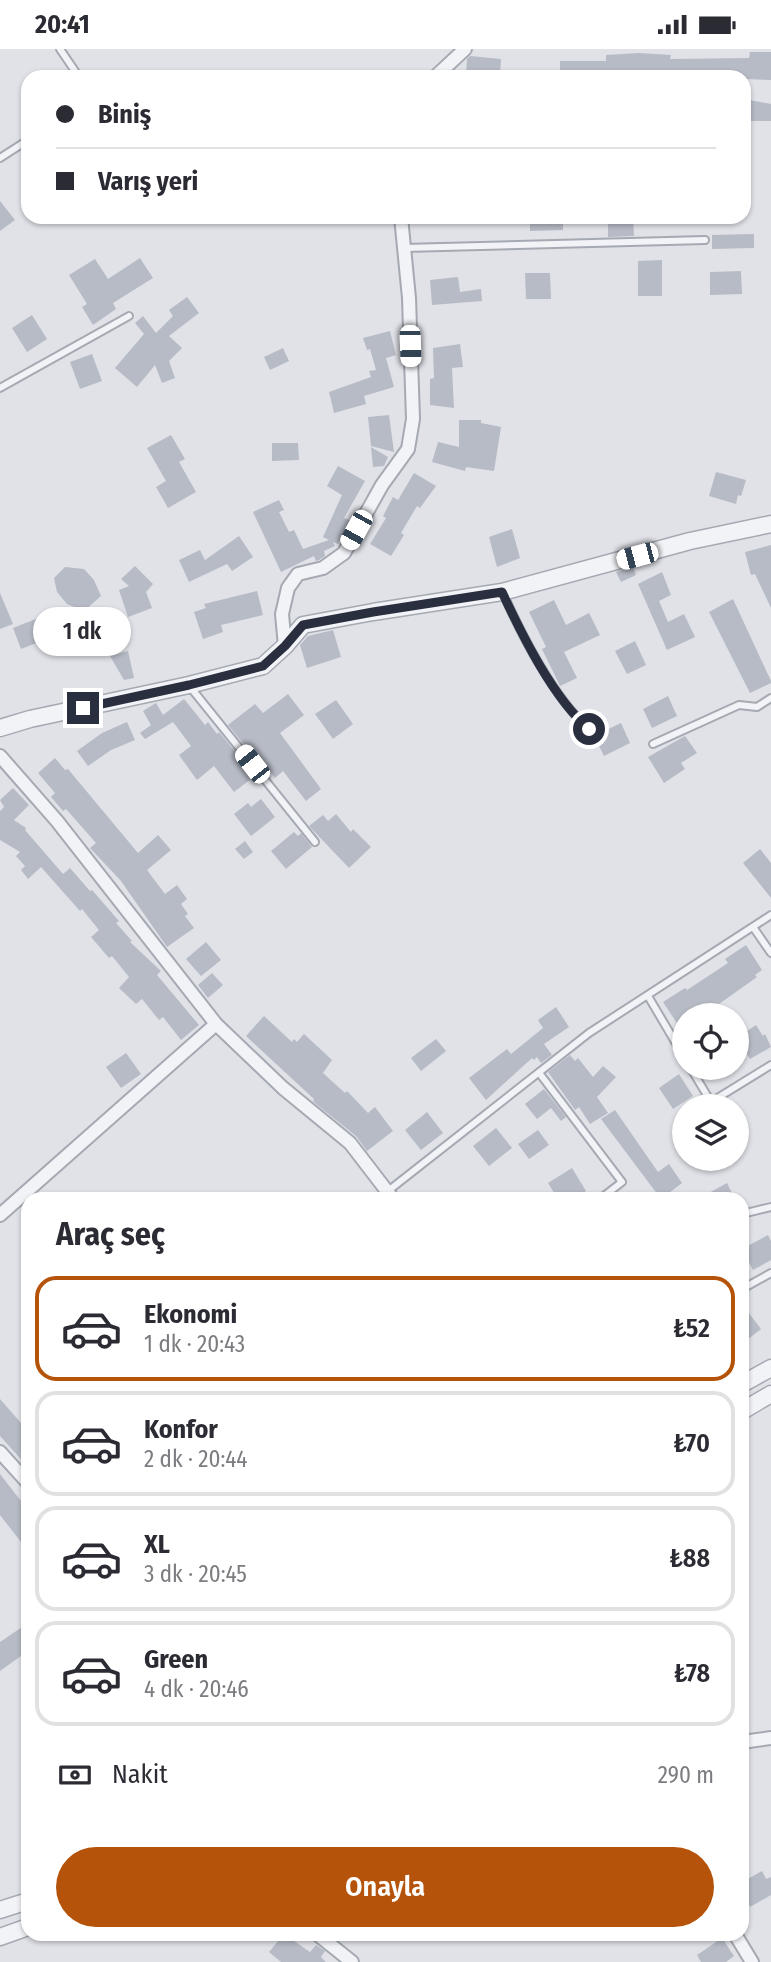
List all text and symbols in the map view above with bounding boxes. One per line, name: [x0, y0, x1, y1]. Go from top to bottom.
text: 20:41: [35, 9, 90, 40]
text: Biniş: [98, 99, 151, 130]
text: Varış yeri: [98, 166, 198, 197]
car: [399, 325, 422, 367]
car: [337, 507, 376, 553]
car: [614, 540, 661, 572]
callout: 1 dk: [34, 607, 132, 655]
text: 1 dk: [63, 617, 101, 645]
route end: [67, 692, 99, 724]
route start: [573, 713, 605, 745]
car: [231, 741, 274, 787]
map controls: [672, 1003, 749, 1171]
button: locate: [672, 1003, 749, 1080]
button: layers: [672, 1094, 749, 1171]
text: Araç seç: [56, 1215, 165, 1253]
icon: car: [60, 1297, 123, 1360]
text: Ekonomi: [144, 1299, 237, 1330]
text: ₺52: [673, 1313, 710, 1344]
text: 1 dk · 20:43: [144, 1330, 245, 1358]
icon: car: [60, 1412, 123, 1475]
text: Konfor: [144, 1414, 218, 1445]
text: ₺70: [673, 1428, 710, 1459]
text: 2 dk · 20:44: [144, 1445, 247, 1473]
icon: car: [60, 1527, 123, 1590]
text: XL: [144, 1529, 170, 1560]
text: ₺88: [669, 1543, 710, 1574]
text: 3 dk · 20:45: [144, 1560, 247, 1588]
icon: car: [60, 1642, 123, 1705]
text: Green: [144, 1644, 208, 1675]
text: ₺78: [674, 1658, 710, 1689]
text: 4 dk · 20:46: [144, 1675, 249, 1703]
icon: cash: [56, 1756, 94, 1794]
text: Nakit: [112, 1759, 168, 1790]
text: 290 m: [658, 1761, 714, 1789]
button: Onayla: [56, 1847, 714, 1927]

